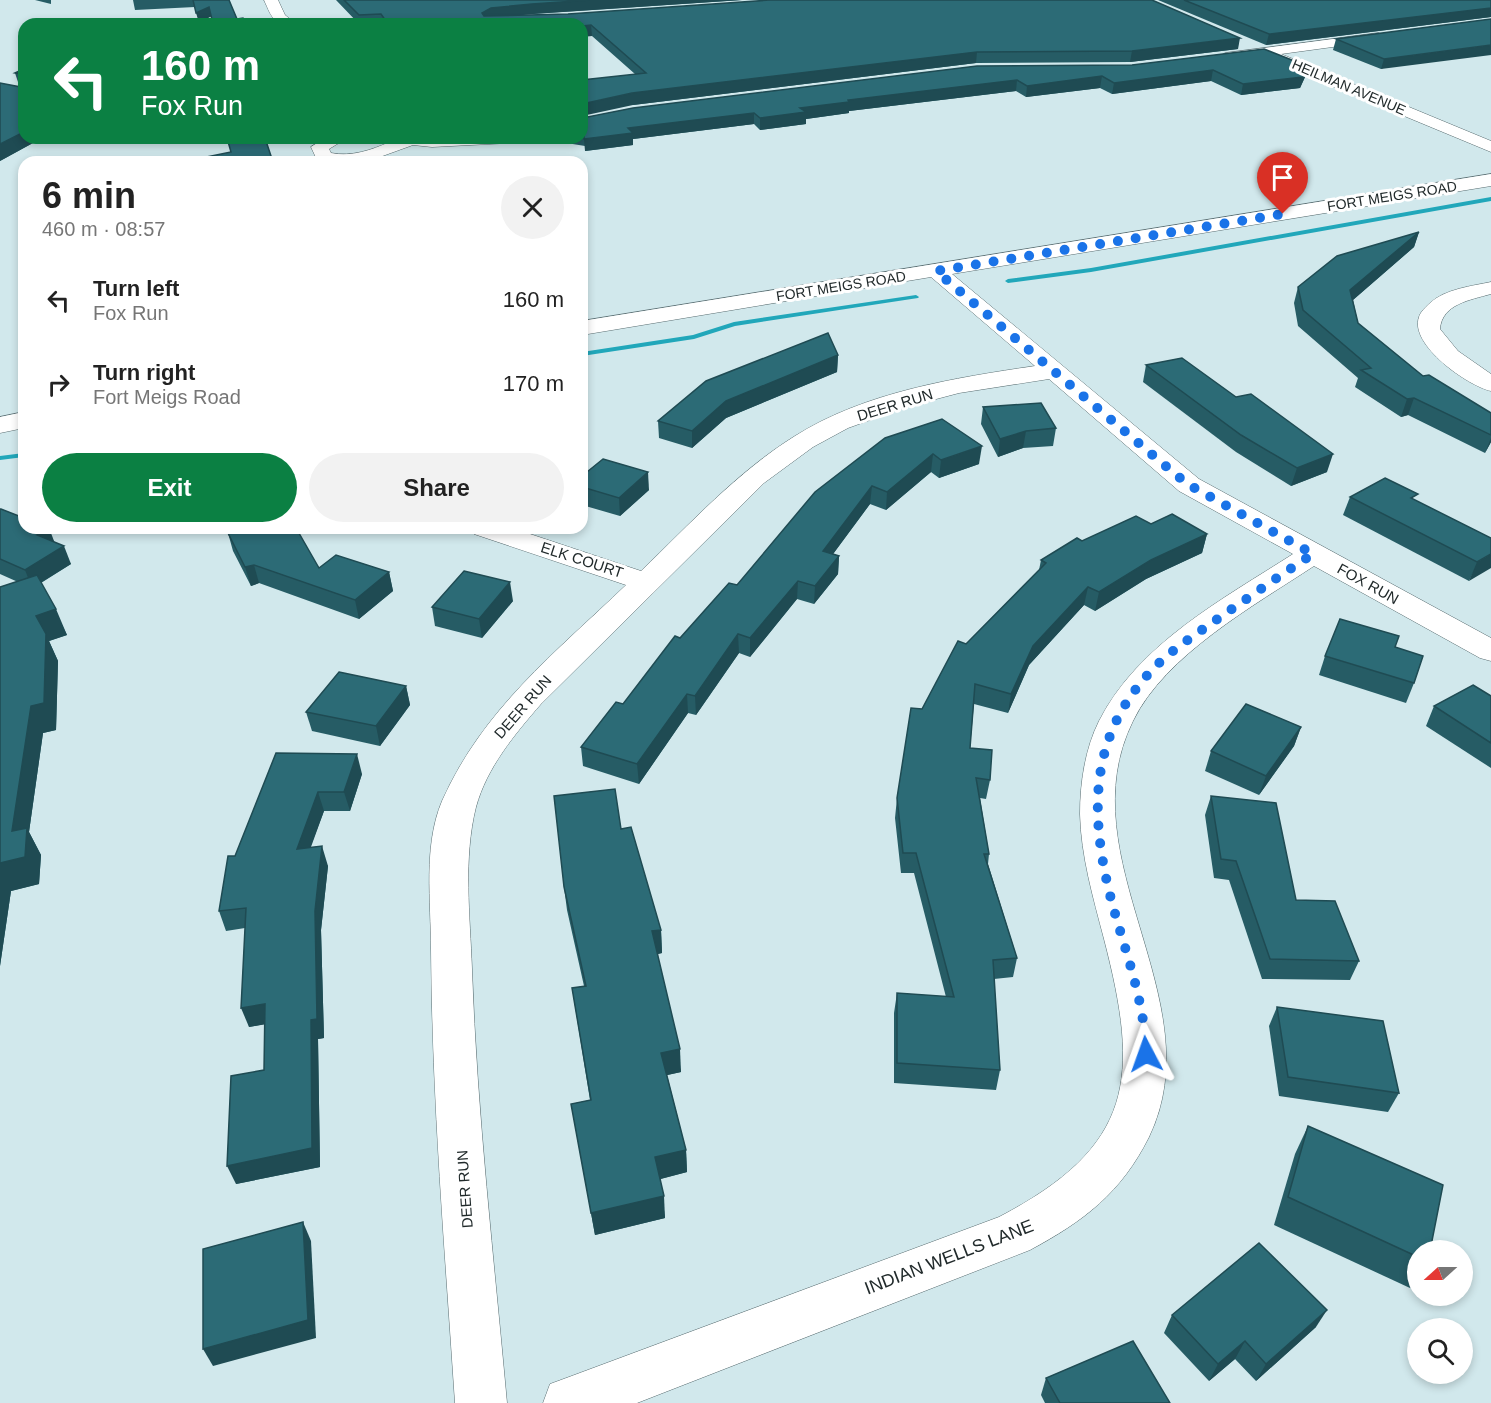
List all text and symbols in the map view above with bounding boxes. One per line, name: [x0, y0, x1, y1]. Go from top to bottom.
icon: left: [42, 42, 120, 120]
text: 160 m: [141, 42, 260, 89]
street label: HEILMAN AVENUE: [1290, 56, 1408, 118]
text: Fox Run: [141, 91, 243, 121]
pin: [1257, 152, 1308, 214]
icon: arrive: [1266, 161, 1299, 194]
text: 6 min: [42, 175, 136, 216]
button: close: [501, 176, 564, 239]
street label: FORT MEIGS ROAD: [1326, 178, 1458, 214]
text: 460 m · 08:57: [42, 218, 165, 240]
street label: FORT MEIGS ROAD: [775, 268, 907, 304]
text: Turn left: [93, 276, 179, 301]
icon: left: [42, 284, 75, 317]
text: 160 m: [503, 287, 564, 312]
text: Fox Run: [93, 302, 169, 324]
text: Turn right: [93, 360, 195, 385]
icon: right: [42, 368, 75, 401]
text: 170 m: [503, 371, 564, 396]
street label: DEER RUN: [855, 385, 935, 424]
text: Fort Meigs Road: [93, 386, 241, 408]
button: Exit: [42, 453, 297, 522]
button: Share: [309, 453, 564, 522]
street label: ELK COURT: [539, 538, 625, 581]
street label: FOX RUN: [1335, 560, 1402, 607]
street label: DEER RUN: [491, 672, 555, 742]
position arrow: [1114, 1022, 1178, 1086]
street label: DEER RUN: [453, 1149, 476, 1229]
street label: INDIAN WELLS LANE: [862, 1216, 1036, 1298]
north arrow: [1407, 1240, 1473, 1306]
map controls: [1407, 1240, 1473, 1384]
button: search: [1407, 1318, 1473, 1384]

